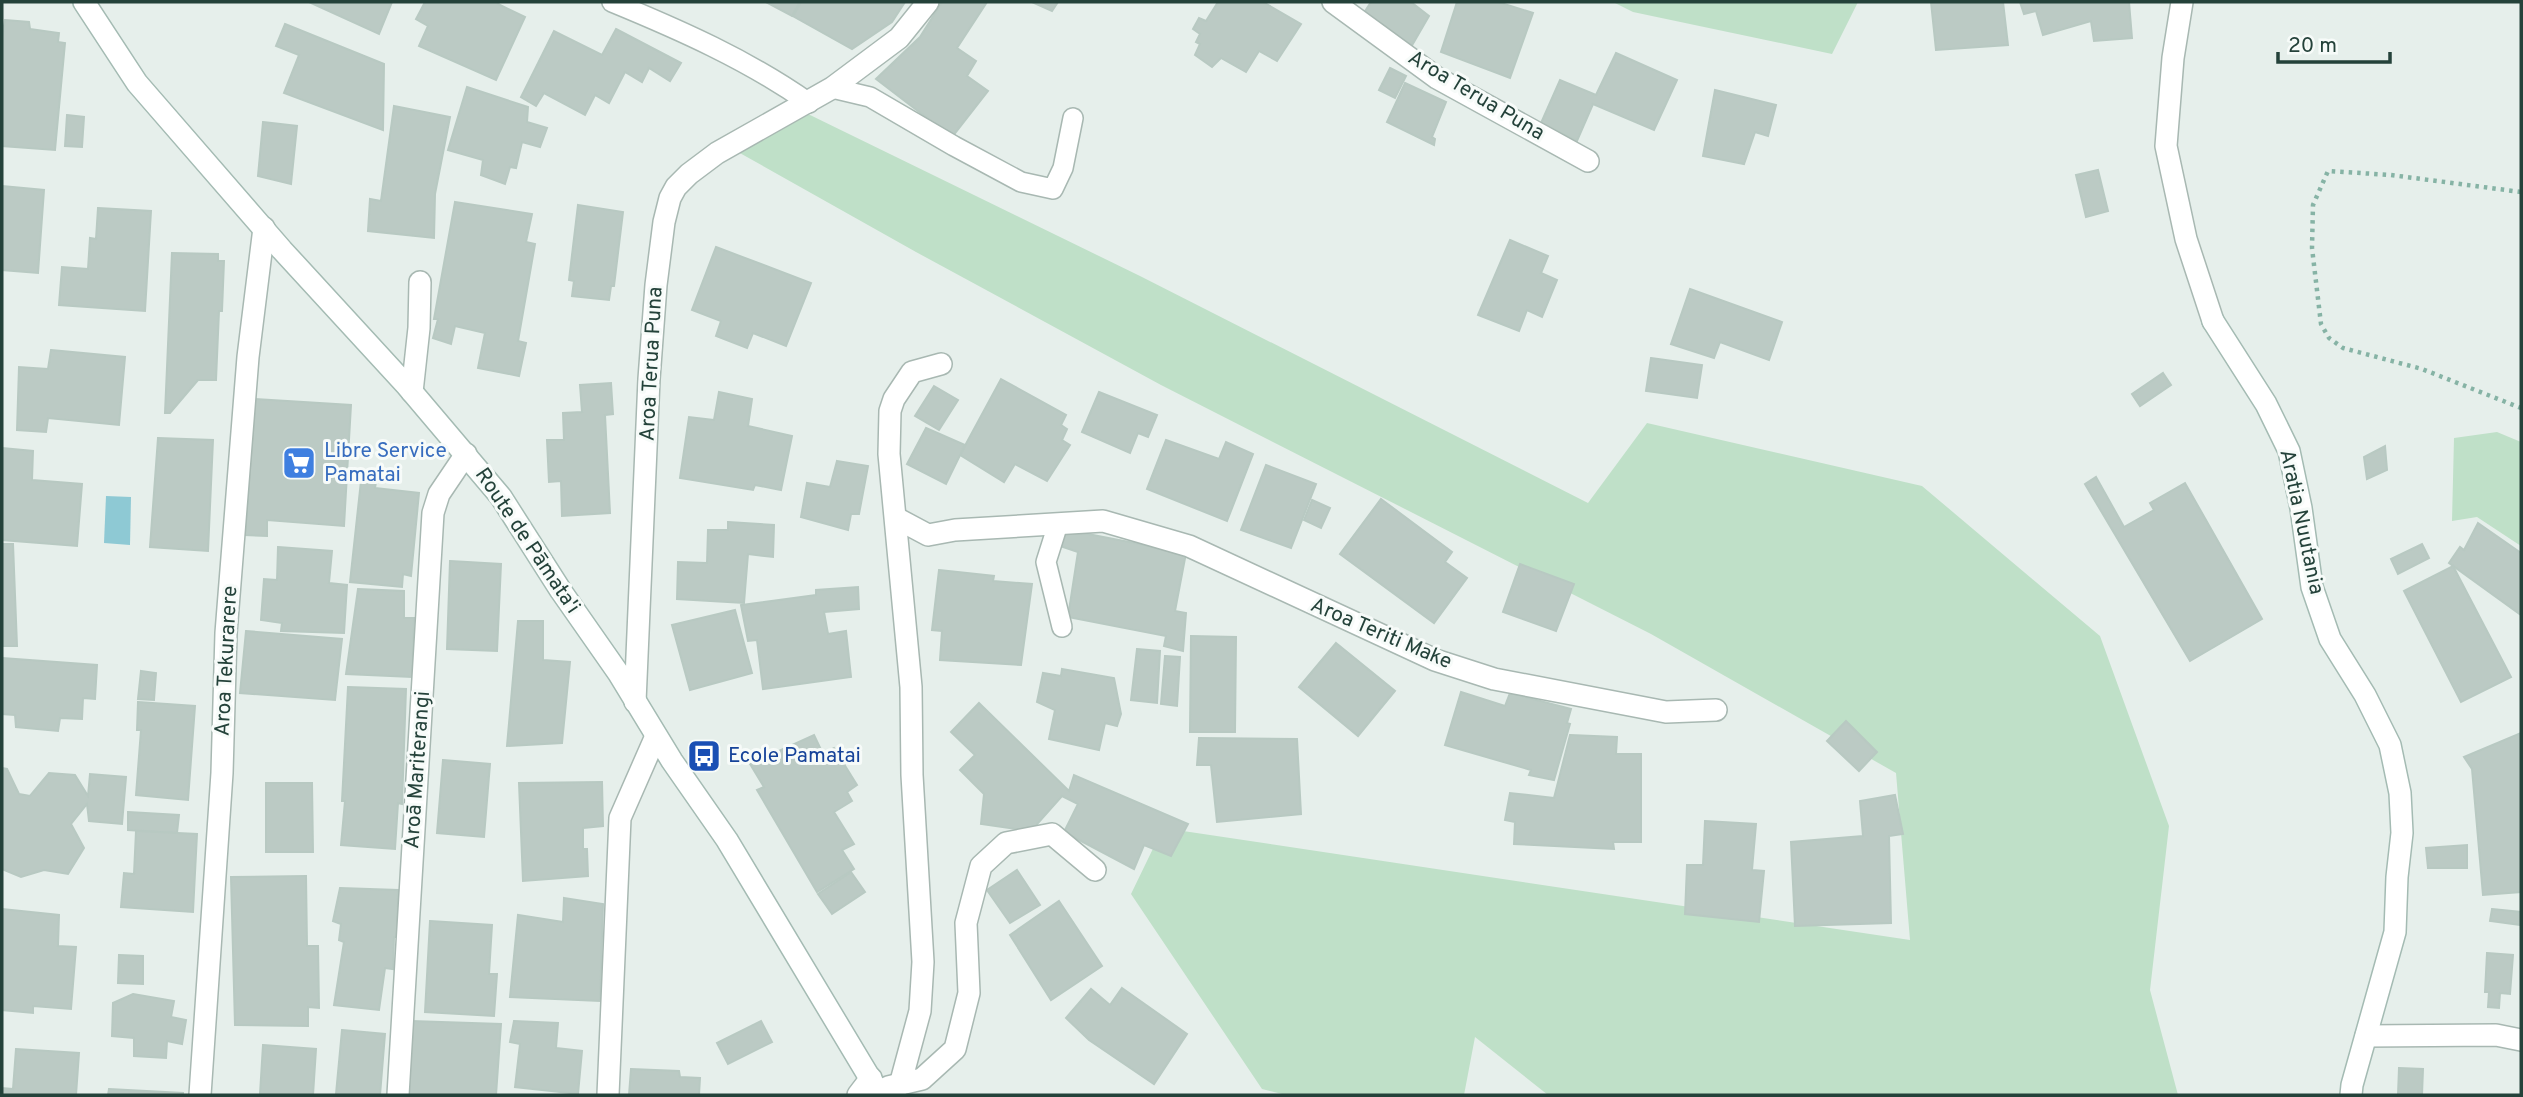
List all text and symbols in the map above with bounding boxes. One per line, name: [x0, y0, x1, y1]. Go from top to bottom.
scale bar: [2278, 21, 2390, 65]
text: 20 m: [2288, 33, 2337, 60]
street label: Aroa Terua Puna: [1403, 45, 1549, 147]
street label: Aroa Terua Puna: [634, 286, 670, 442]
place label: Libre Service Pamatai: [324, 438, 447, 489]
supermarket icon: Libre Service Pamatai: [280, 444, 318, 482]
street label: Aratia Nuutania: [2272, 447, 2330, 597]
street label: Route de Pāmata'i: [468, 463, 586, 619]
street label: Aroa Tekurarere: [210, 585, 244, 737]
street label: Aroa Teriti Make: [1306, 592, 1456, 676]
street label: Aroā Mariterangi: [399, 690, 437, 850]
bus stop icon: Ecole Pamatai: [685, 737, 723, 775]
place label: Ecole Pamatai: [728, 743, 861, 770]

